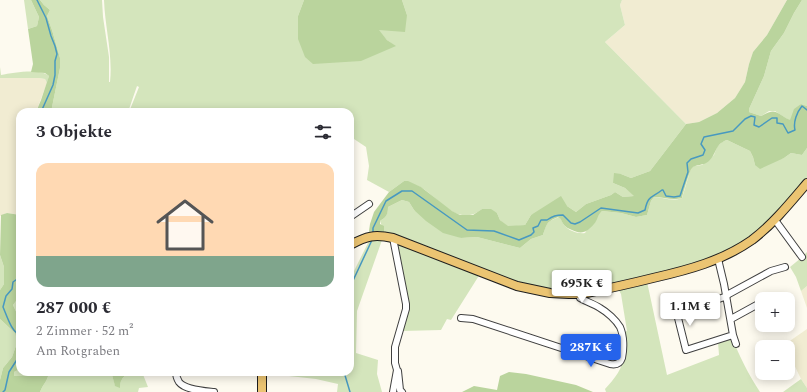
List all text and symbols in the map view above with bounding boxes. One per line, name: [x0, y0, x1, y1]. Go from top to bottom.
text: 3 Objekte: [36, 119, 112, 145]
icon: filters: [312, 121, 334, 143]
icon: home: [149, 189, 221, 261]
pin: 695K €: [549, 270, 615, 304]
text: 695K €: [561, 273, 603, 293]
map controls: [755, 292, 795, 380]
button: +: [755, 292, 795, 332]
pin: 1.1M €: [657, 293, 723, 327]
text: 287 000 €: [36, 295, 111, 321]
text: 1.1M €: [669, 296, 711, 316]
text: 2 Zimmer · 52 m²: [36, 321, 133, 341]
pin: 287K €: [558, 334, 624, 368]
text: 287K €: [570, 337, 612, 357]
button: −: [755, 340, 795, 380]
text: Am Rotgraben: [36, 341, 120, 361]

